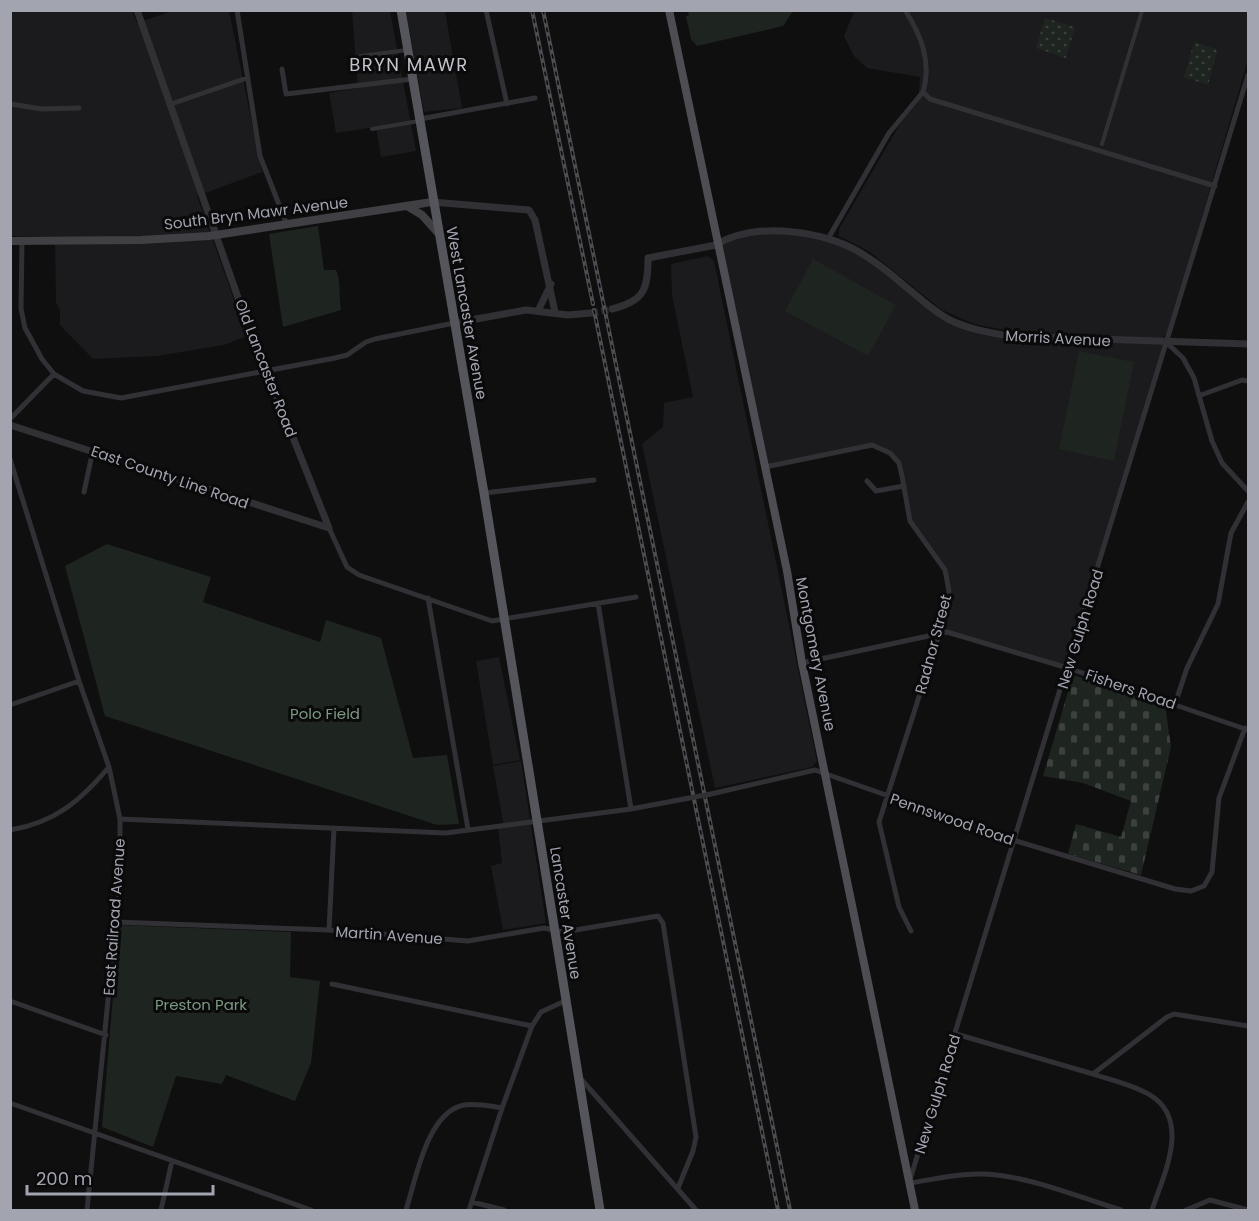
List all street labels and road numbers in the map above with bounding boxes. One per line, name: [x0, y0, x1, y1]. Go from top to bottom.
street label: South Bryn Mawr Avenue: [163, 191, 349, 235]
street label: West Lancaster Avenue: [441, 225, 493, 401]
street label: Old Lancaster Road: [230, 296, 302, 440]
street label: Morris Avenue: [1005, 325, 1111, 351]
street label: East County Line Road: [88, 440, 252, 514]
street label: New Gulph Road: [1052, 567, 1108, 691]
street label: Montgomery Avenue: [791, 575, 841, 733]
street label: Radnor Street: [910, 592, 956, 696]
street label: Fishers Road: [1083, 664, 1179, 714]
street label: Pennswood Road: [887, 788, 1017, 850]
street label: East Railroad Avenue: [98, 838, 130, 996]
street label: Lancaster Avenue: [545, 845, 587, 981]
street label: Martin Avenue: [335, 921, 443, 949]
street label: New Gulph Road: [909, 1032, 965, 1156]

